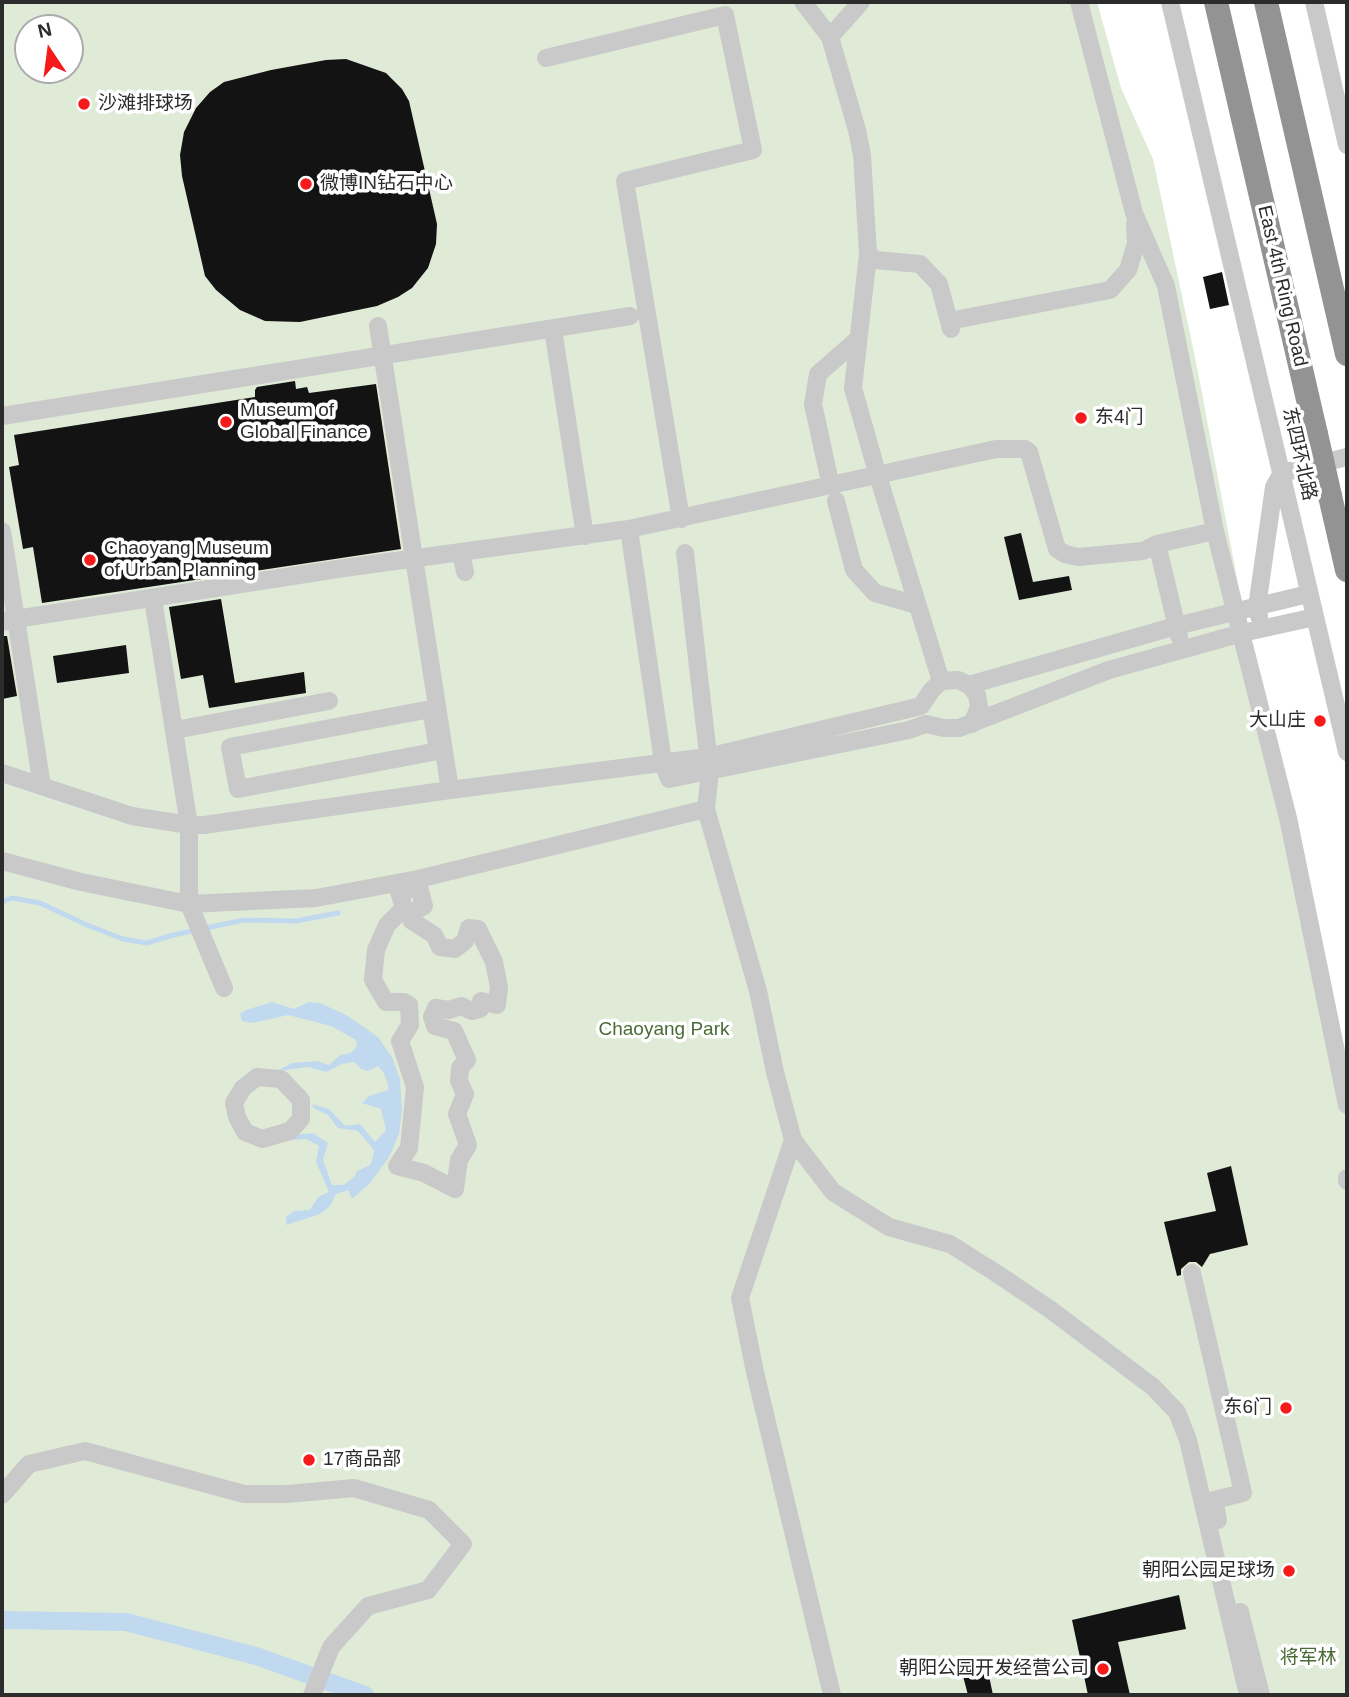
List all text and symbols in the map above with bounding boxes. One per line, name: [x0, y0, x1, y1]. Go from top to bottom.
north arrow: [14, 14, 84, 84]
text: N: [36, 18, 54, 42]
place label: 沙滩排球场: [98, 93, 193, 115]
marker: 沙滩排球场: [76, 96, 92, 112]
place label: 微博IN钻石中心: [320, 173, 453, 195]
marker: 微博IN钻石中心: [298, 176, 314, 192]
street label: East 4th Ring Road: [1252, 203, 1312, 369]
place label: Museum of Global Finance: [240, 400, 368, 444]
street label: 东四环北路: [1277, 405, 1321, 503]
place label: 东4门: [1095, 407, 1144, 429]
marker: 东4门: [1073, 410, 1089, 426]
marker: Museum of Global Finance: [218, 414, 234, 430]
place label: Chaoyang Museum of Urban Planning: [104, 538, 269, 582]
marker: Chaoyang Museum of Urban Planning: [82, 552, 98, 568]
place label: 大山庄: [1249, 710, 1306, 732]
marker: 大山庄: [1312, 713, 1328, 729]
park label: Chaoyang Park: [599, 1019, 729, 1041]
place label: 东6门: [1223, 1397, 1272, 1419]
marker: 东6门: [1278, 1400, 1294, 1416]
place label: 17商品部: [323, 1449, 401, 1471]
marker: 17商品部: [301, 1452, 317, 1468]
place label: 朝阳公园足球场: [1142, 1560, 1275, 1582]
marker: 朝阳公园足球场: [1281, 1563, 1297, 1579]
park label: 将军林: [1280, 1647, 1336, 1669]
place label: 朝阳公园开发经营公司: [899, 1658, 1089, 1680]
marker: 朝阳公园开发经营公司: [1095, 1661, 1111, 1677]

